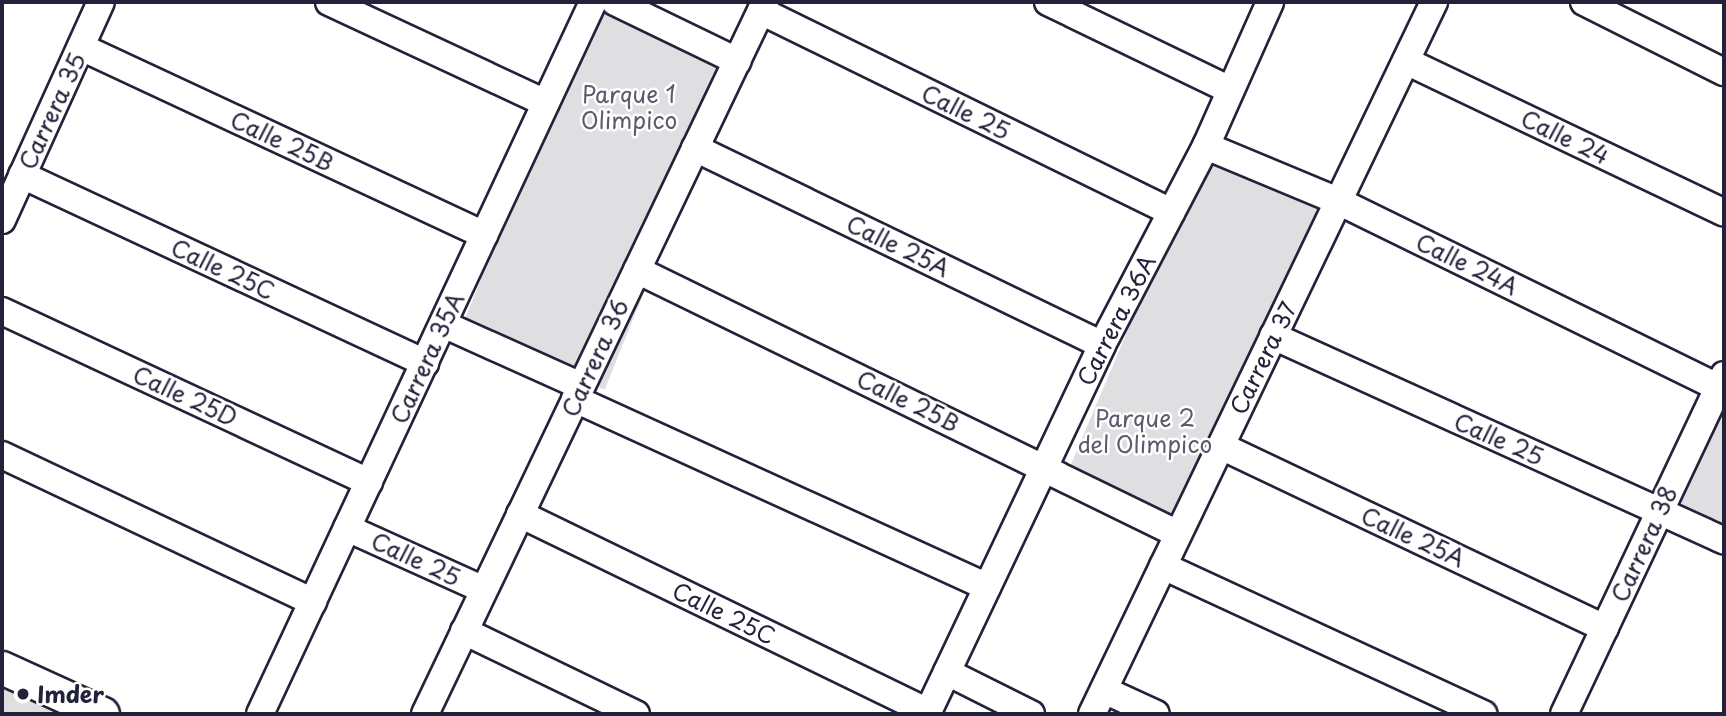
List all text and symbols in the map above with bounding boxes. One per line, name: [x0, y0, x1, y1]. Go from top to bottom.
street label: Carrera 35: [13, 49, 91, 173]
street label: Calle 25: [918, 79, 1014, 145]
park label: Parque 1 Olimpico: [581, 80, 677, 134]
street label: Calle 24: [1517, 104, 1613, 170]
street label: Calle 25B: [226, 105, 338, 177]
street label: Calle 25A: [842, 209, 954, 283]
street label: Calle 24A: [1411, 227, 1523, 301]
street label: Calle 25C: [167, 233, 279, 305]
street label: Carrera 36A: [1071, 250, 1161, 390]
street label: Carrera 35A: [384, 288, 470, 428]
street label: Carrera 36: [556, 295, 634, 421]
street label: Carrera 37: [1224, 297, 1302, 419]
street label: Calle 25D: [128, 360, 242, 432]
street label: Calle 25B: [852, 364, 964, 438]
park label: Parque 2 del Olimpico: [1077, 404, 1213, 458]
street label: Calle 25: [1450, 407, 1548, 471]
street label: Carrera 38: [1605, 482, 1683, 606]
street label: Calle 25A: [1357, 501, 1469, 573]
street label: Calle 25: [368, 527, 464, 591]
street label: Calle 25C: [668, 576, 780, 650]
place label: Imder: [37, 680, 104, 708]
marker: Imder: [15, 686, 31, 702]

